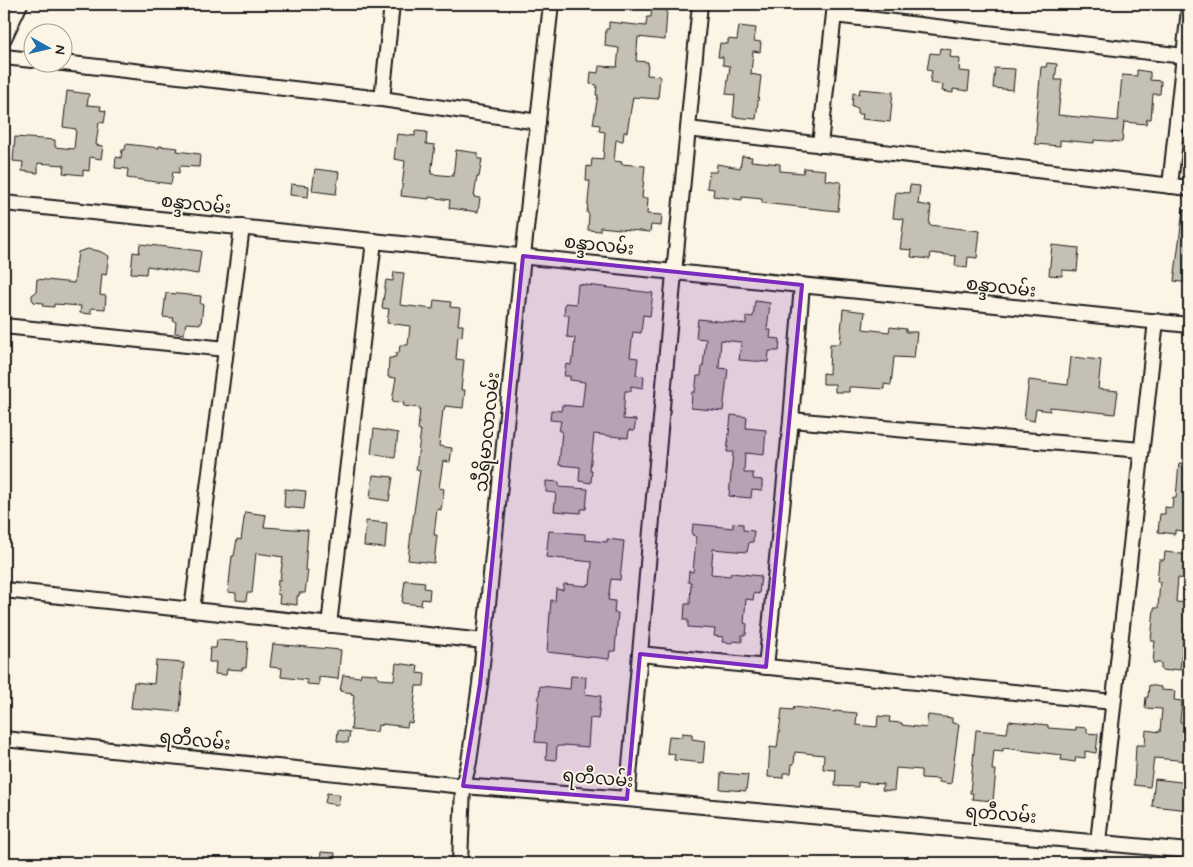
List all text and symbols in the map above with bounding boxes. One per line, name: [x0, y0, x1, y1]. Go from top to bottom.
north arrow: [22, 22, 72, 72]
text: N: [50, 44, 69, 56]
street label: စန္ဒာလမ်း: [159, 187, 232, 223]
street label: စန္ဒာလမ်း: [562, 228, 635, 264]
street label: စန္ဒာလမ်း: [964, 270, 1037, 306]
street label: သီရိမာလာလမ်း: [467, 371, 508, 493]
street label: ရတီလမ်း: [158, 722, 232, 759]
street label: ရတီလမ်း: [561, 761, 635, 796]
street label: ရတီလမ်း: [964, 797, 1038, 832]

